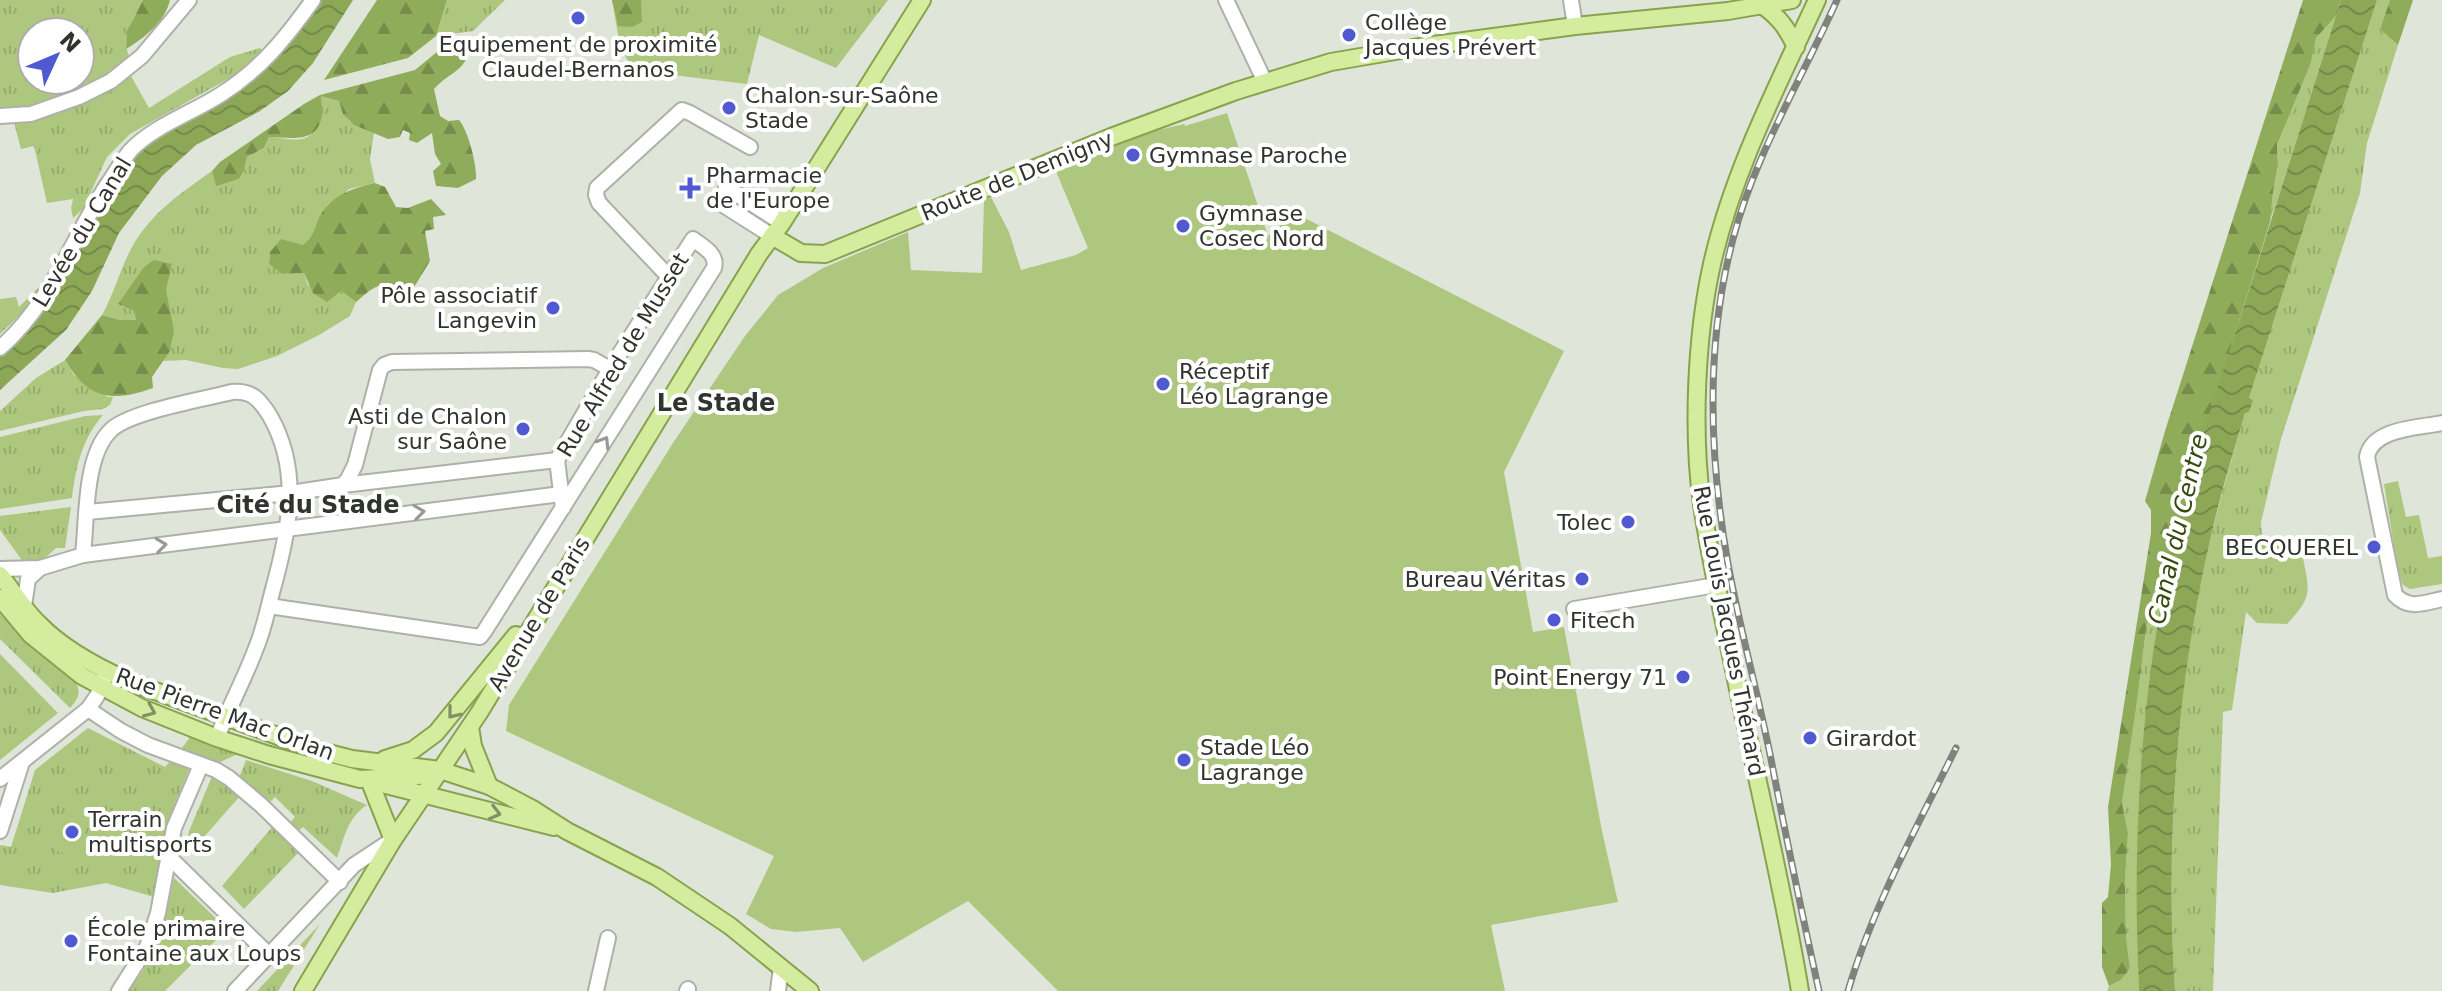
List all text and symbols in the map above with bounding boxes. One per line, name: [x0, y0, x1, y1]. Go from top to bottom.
marker: Equipement de proximité Claudel-Bernanos: [569, 9, 587, 27]
place label: Collège Jacques Prévert: [1363, 10, 1537, 60]
north arrow: [16, 16, 96, 96]
marker: Collège Jacques Prévert: [1340, 26, 1358, 44]
text: N: [55, 27, 85, 58]
place label: Equipement de proximité Claudel-Bernanos: [439, 32, 717, 82]
place label: Chalon-sur-Saône Stade: [745, 83, 939, 133]
marker: Chalon-sur-Saône Stade: [720, 99, 738, 117]
street label: Route de Demigny: [918, 126, 1116, 226]
place label: Gymnase Paroche: [1149, 143, 1347, 168]
marker: Gymnase Paroche: [1124, 146, 1142, 164]
street label: Levée du Canal: [28, 153, 136, 311]
place label: Pharmacie de l'Europe: [706, 163, 830, 213]
marker: Pharmacie de l'Europe: [681, 179, 699, 197]
place label: Gymnase Cosec Nord: [1199, 201, 1324, 251]
marker: Gymnase Cosec Nord: [1174, 217, 1192, 235]
street label: Rue Alfred de Musset: [552, 248, 694, 461]
place label: Pôle associatif Langevin: [380, 283, 538, 333]
marker: Pôle associatif Langevin: [544, 299, 562, 317]
place label: Réceptif Léo Lagrange: [1179, 359, 1329, 409]
marker: Réceptif Léo Lagrange: [1154, 375, 1172, 393]
district label: Le Stade: [657, 389, 775, 417]
place label: Asti de Chalon sur Saône: [348, 404, 507, 454]
marker: Asti de Chalon sur Saône: [514, 420, 532, 438]
water label: Canal du Centre: [2142, 431, 2214, 627]
one-way arrow: [595, 436, 610, 450]
street label: Rue Louis Jacques Thénard: [1689, 484, 1769, 778]
district label: Cité du Stade: [217, 491, 399, 519]
one-way arrow: [412, 504, 425, 521]
place label: Tolec: [1556, 510, 1612, 535]
marker: Tolec: [1619, 513, 1637, 531]
street label: Avenue de Paris: [483, 532, 595, 696]
place label: BECQUEREL: [2225, 535, 2359, 560]
one-way arrow: [155, 537, 168, 554]
marker: BECQUEREL: [2365, 538, 2383, 556]
place label: Bureau Véritas: [1405, 567, 1566, 592]
marker: Bureau Véritas: [1573, 570, 1591, 588]
place label: Fitech: [1570, 608, 1635, 633]
marker: Fitech: [1545, 611, 1563, 629]
street label: Rue Pierre Mac Orlan: [112, 663, 338, 765]
place label: Point Energy 71: [1493, 665, 1667, 690]
marker: Point Energy 71: [1674, 668, 1692, 686]
one-way arrow: [142, 701, 156, 717]
one-way arrow: [449, 704, 463, 719]
place label: Girardot: [1826, 726, 1917, 751]
marker: Girardot: [1801, 729, 1819, 747]
place label: Stade Léo Lagrange: [1200, 735, 1309, 785]
marker: Stade Léo Lagrange: [1175, 751, 1193, 769]
one-way arrow: [488, 803, 501, 820]
place label: Terrain multisports: [87, 807, 212, 857]
marker: Terrain multisports: [63, 823, 81, 841]
place label: École primaire Fontaine aux Loups: [87, 916, 301, 966]
marker: École primaire Fontaine aux Loups: [62, 932, 80, 950]

